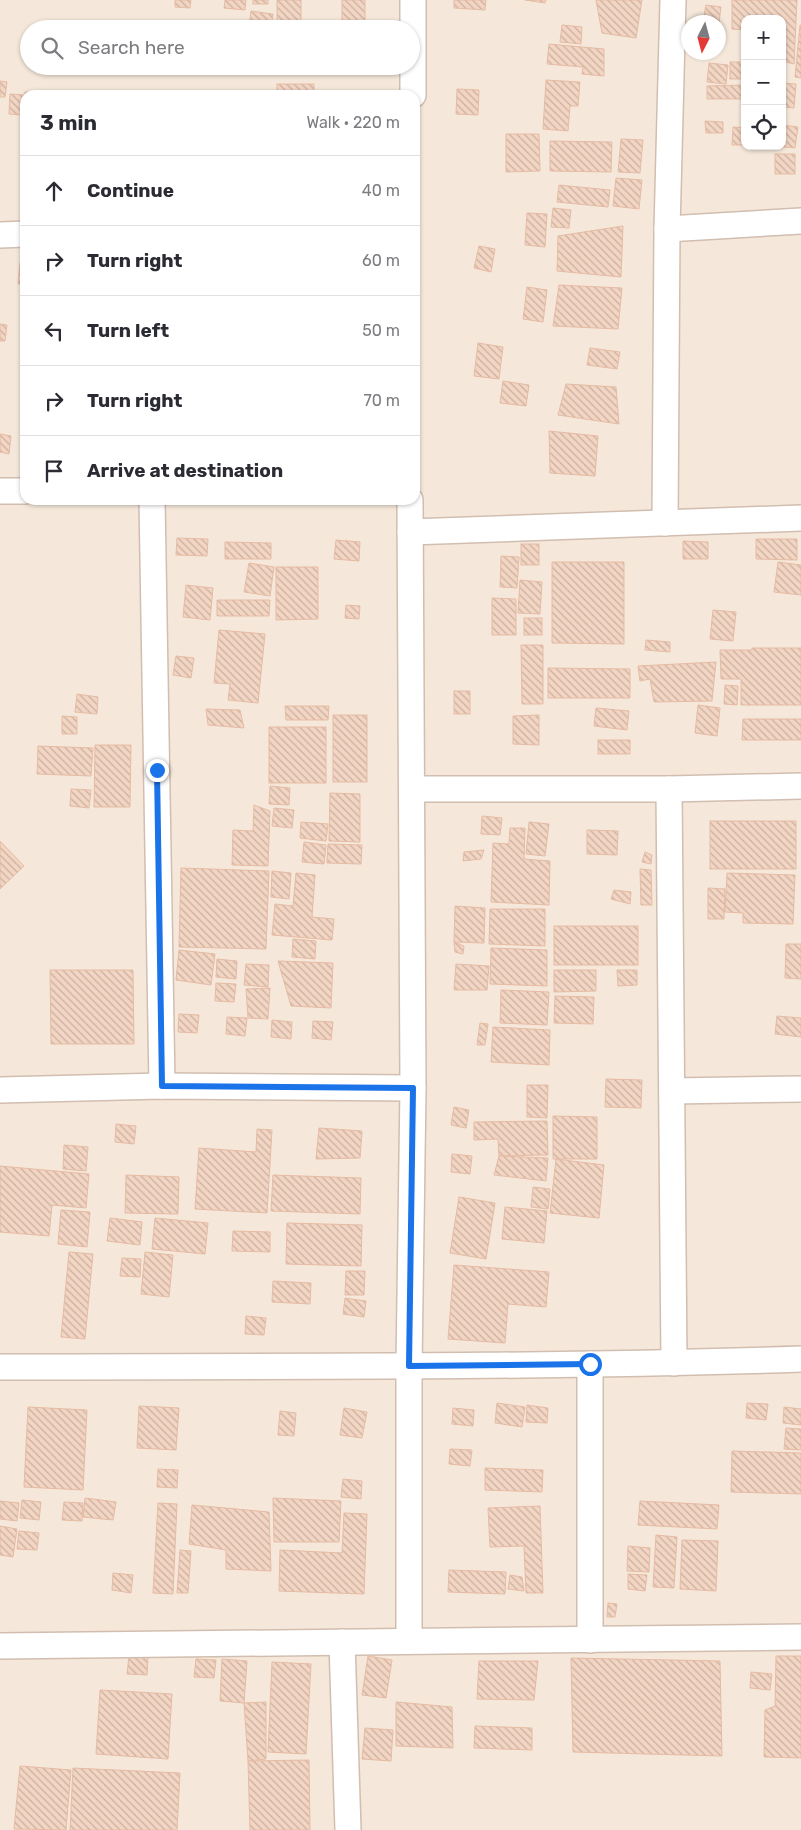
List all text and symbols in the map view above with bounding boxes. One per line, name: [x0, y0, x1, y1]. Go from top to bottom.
north arrow: [681, 15, 726, 60]
map controls: [741, 15, 786, 150]
button: +: [741, 15, 786, 60]
search box: [20, 20, 420, 75]
icon: search: [38, 34, 66, 62]
text: Search here: [78, 36, 185, 59]
button: −: [741, 60, 786, 105]
button: locate: [741, 105, 786, 150]
text: 3 min: [40, 110, 97, 135]
text: Walk · 220 m: [307, 113, 400, 132]
icon: ahead: [40, 177, 68, 205]
text: Continue: [87, 179, 174, 202]
text: 40 m: [362, 181, 400, 200]
icon: right: [40, 247, 68, 275]
text: Turn right: [87, 249, 182, 272]
text: 60 m: [362, 251, 400, 270]
icon: left: [40, 317, 68, 345]
text: Turn left: [87, 319, 169, 342]
text: 50 m: [362, 321, 400, 340]
icon: right: [40, 387, 68, 415]
text: Turn right: [87, 389, 182, 412]
text: 70 m: [363, 391, 400, 410]
icon: arrive: [40, 457, 68, 485]
text: Arrive at destination: [87, 459, 283, 482]
route end: [146, 759, 169, 782]
route start: [579, 1353, 602, 1376]

